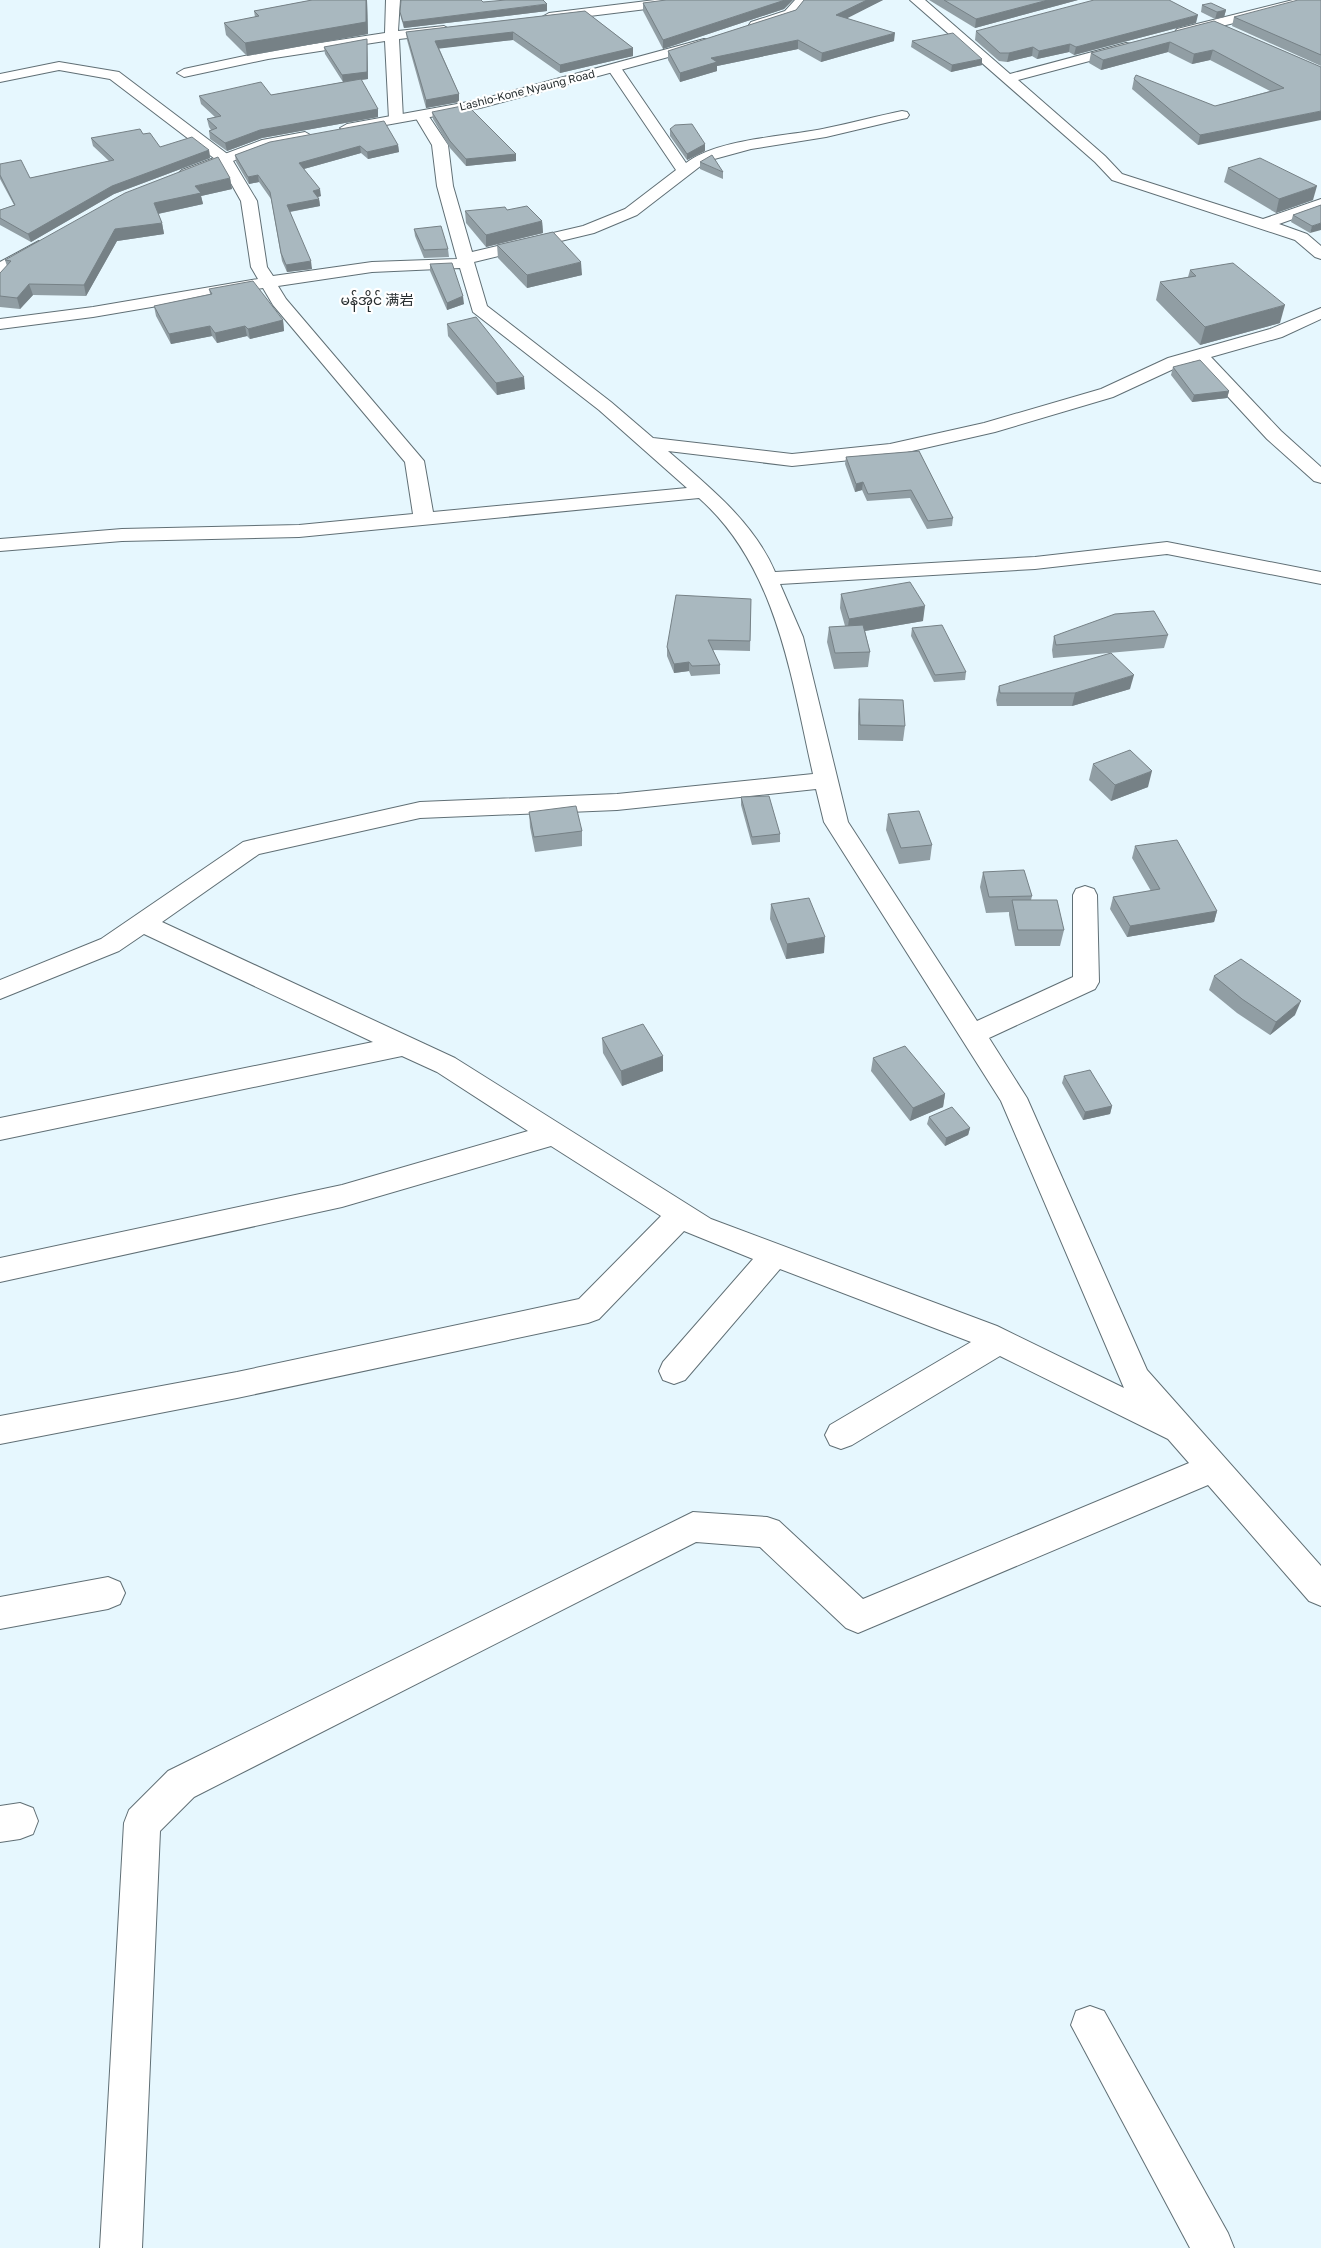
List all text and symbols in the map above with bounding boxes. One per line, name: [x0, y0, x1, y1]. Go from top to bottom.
street label: Lashio-Kone Nyaung Road: [458, 66, 596, 113]
district label: မန်အိုင် 满岩: [341, 290, 414, 312]

